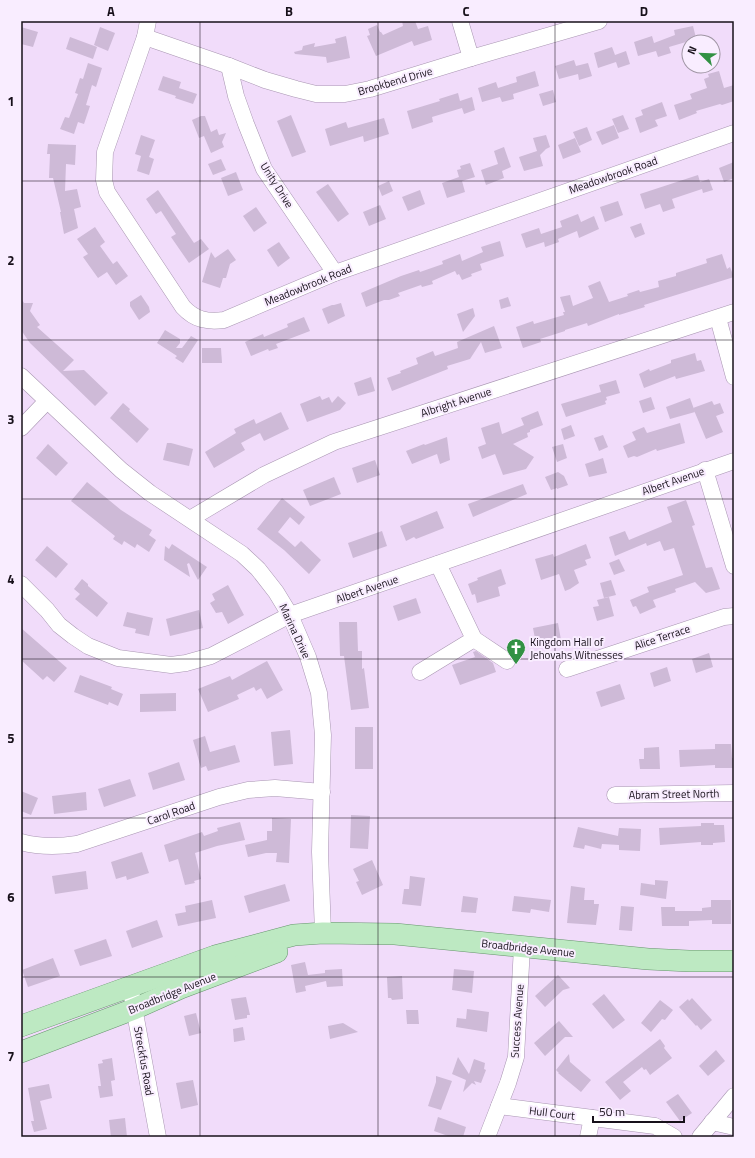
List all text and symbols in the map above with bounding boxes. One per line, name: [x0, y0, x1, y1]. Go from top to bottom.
text: A: [107, 1, 115, 21]
text: B: [285, 1, 293, 21]
text: C: [462, 1, 470, 21]
text: D: [640, 1, 648, 21]
north arrow: [681, 34, 721, 74]
text: N: [683, 43, 701, 57]
street label: Brookbend Drive: [356, 63, 435, 99]
text: 1: [7, 91, 15, 111]
street label: Meadowbrook Road: [567, 152, 660, 198]
street label: Unity Drive: [257, 159, 298, 211]
text: 2: [7, 250, 15, 270]
street label: Meadowbrook Road: [262, 260, 354, 310]
street label: Albright Avenue: [419, 383, 494, 421]
text: 3: [7, 409, 15, 429]
street label: Albert Avenue: [640, 463, 707, 499]
text: 4: [7, 569, 15, 589]
street label: Albert Avenue: [334, 571, 401, 607]
street label: Marina Drive: [275, 601, 315, 661]
street label: Alice Terrace: [632, 620, 692, 654]
place label: Kingdom Hall of Jehovahs Witnesses: [530, 634, 623, 663]
church icon: Kingdom Hall of Jehovahs Witnesses: [505, 637, 527, 665]
text: 5: [7, 728, 15, 748]
street label: Abram Street North: [628, 785, 720, 803]
street label: Carol Road: [145, 797, 197, 829]
text: 6: [7, 887, 15, 907]
street label: Broadbridge Avenue: [481, 935, 576, 961]
street label: Broadbridge Avenue: [126, 968, 219, 1018]
street label: Success Avenue: [506, 983, 528, 1058]
street label: Streckfus Road: [130, 1025, 158, 1097]
text: 7: [7, 1046, 15, 1066]
scale bar: [593, 1098, 684, 1124]
street label: Hull Court: [528, 1102, 576, 1124]
text: 50 m: [599, 1102, 625, 1121]

